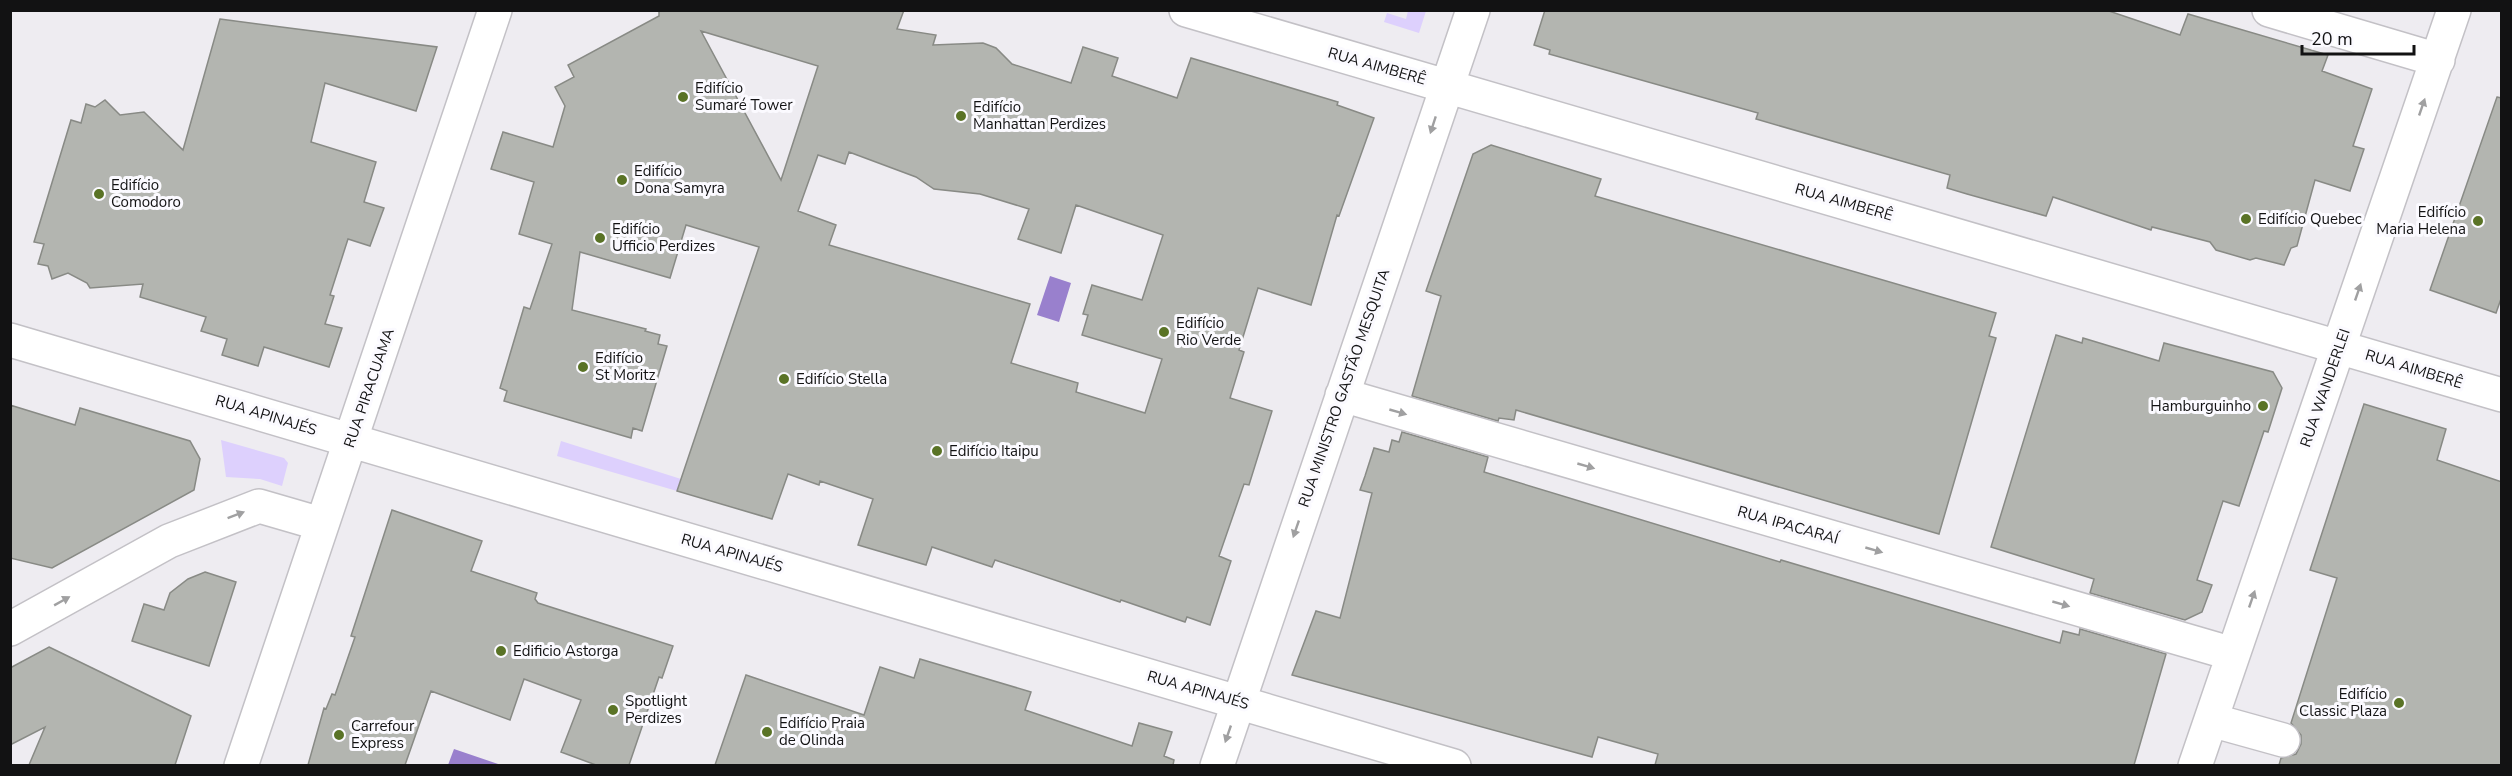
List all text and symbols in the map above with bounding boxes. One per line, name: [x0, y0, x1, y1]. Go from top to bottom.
scale bar: [2302, 18, 2414, 56]
text: 20 m: [2311, 27, 2353, 51]
street label: RUA AIMBERÊ: [1326, 42, 1428, 90]
place label: Edifício Sumaré Tower: [695, 78, 793, 115]
marker: Edifício Sumaré Tower: [676, 90, 690, 104]
place label: Edifício Manhattan Perdizes: [973, 97, 1106, 134]
one-way arrow: [2417, 98, 2427, 116]
marker: Edifício Manhattan Perdizes: [954, 109, 968, 123]
one-way arrow: [1428, 116, 1437, 134]
place label: Edifício Dona Samyra: [634, 161, 725, 198]
marker: Edifício Dona Samyra: [615, 173, 629, 187]
place label: Edifício Comodoro: [111, 175, 181, 212]
street label: RUA AIMBERÊ: [1793, 178, 1895, 226]
marker: Edifício Comodoro: [92, 187, 106, 201]
place label: Edifício Maria Helena: [2376, 202, 2466, 239]
place label: Edifício Quebec: [2258, 209, 2362, 229]
marker: Edifício Quebec: [2239, 212, 2253, 226]
marker: Edifício Maria Helena: [2471, 214, 2485, 228]
place label: Edifício Ufficio Perdizes: [612, 219, 715, 256]
marker: Edifício Ufficio Perdizes: [593, 231, 607, 245]
street label: RUA MINISTRO GASTÃO MESQUITA: [1294, 266, 1394, 510]
one-way arrow: [2354, 283, 2364, 301]
place label: Edifício Rio Verde: [1176, 313, 1241, 350]
street label: RUA PIRACUAMA: [339, 325, 399, 450]
marker: Edifício Rio Verde: [1157, 325, 1171, 339]
street label: RUA WANDERLEI: [2295, 326, 2355, 450]
street label: RUA AIMBERÊ: [2363, 345, 2465, 393]
place label: Edifício St Moritz: [595, 348, 656, 385]
marker: Edifício St Moritz: [576, 360, 590, 374]
place label: Edifício Stella: [796, 369, 887, 389]
marker: Edifício Stella: [777, 372, 791, 386]
street label: RUA APINAJÉS: [213, 390, 319, 440]
place label: Hamburguinho: [2150, 396, 2251, 416]
marker: Hamburguinho: [2256, 399, 2270, 413]
one-way arrow: [1390, 408, 1408, 417]
place label: Edifício Itaipu: [949, 441, 1039, 461]
marker: Edifício Itaipu: [930, 444, 944, 458]
one-way arrow: [1577, 462, 1595, 471]
street label: RUA IPACARAÍ: [1735, 501, 1842, 549]
one-way arrow: [227, 509, 245, 519]
one-way arrow: [1291, 520, 1301, 538]
street label: RUA APINAJÉS: [679, 529, 785, 577]
one-way arrow: [1865, 546, 1883, 555]
one-way arrow: [2248, 590, 2258, 608]
one-way arrow: [53, 596, 70, 606]
one-way arrow: [2052, 600, 2070, 609]
place label: Edificio Astorga: [513, 641, 618, 661]
marker: Edificio Astorga: [494, 644, 508, 658]
street label: RUA APINAJÉS: [1145, 666, 1251, 714]
place label: Edifício Classic Plaza: [2299, 684, 2387, 721]
place label: Spotlight Perdizes: [625, 691, 688, 728]
marker: Edifício Classic Plaza: [2392, 696, 2406, 710]
marker: Spotlight Perdizes: [606, 703, 620, 717]
place label: Edifício Praia de Olinda: [779, 713, 865, 750]
place label: Carrefour Express: [351, 716, 415, 753]
marker: Edifício Praia de Olinda: [760, 725, 774, 739]
one-way arrow: [1222, 725, 1232, 743]
marker: Carrefour Express: [332, 728, 346, 742]

